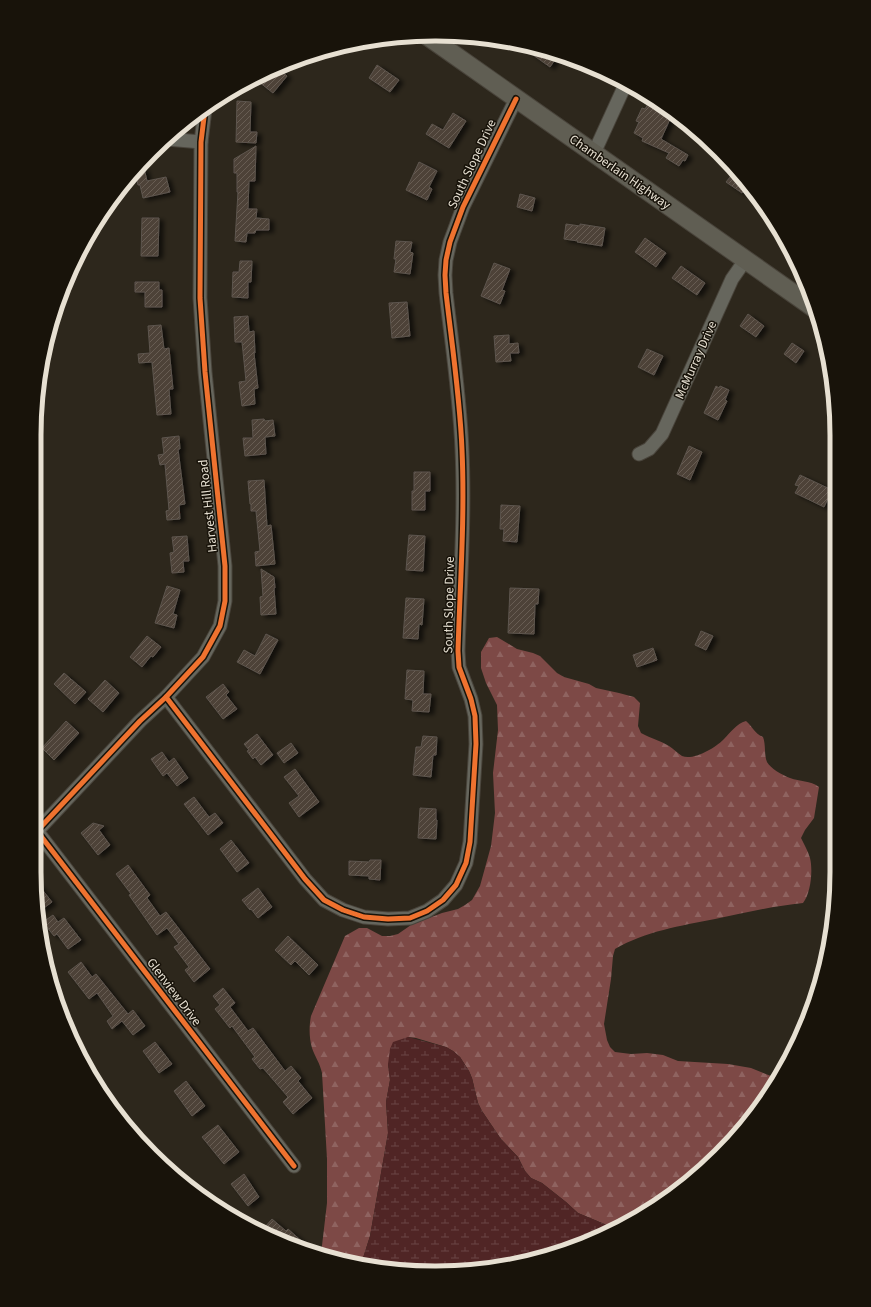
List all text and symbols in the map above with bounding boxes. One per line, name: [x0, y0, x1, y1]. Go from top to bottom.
street label: South Slope Drive: [443, 116, 501, 212]
street label: Chamberlain Highway: [566, 130, 674, 214]
street label: McMurray Drive: [671, 318, 721, 402]
street label: Harvest Hill Road: [194, 459, 222, 553]
street label: South Slope Drive: [439, 556, 459, 654]
street label: Glenview Drive: [142, 954, 206, 1030]

